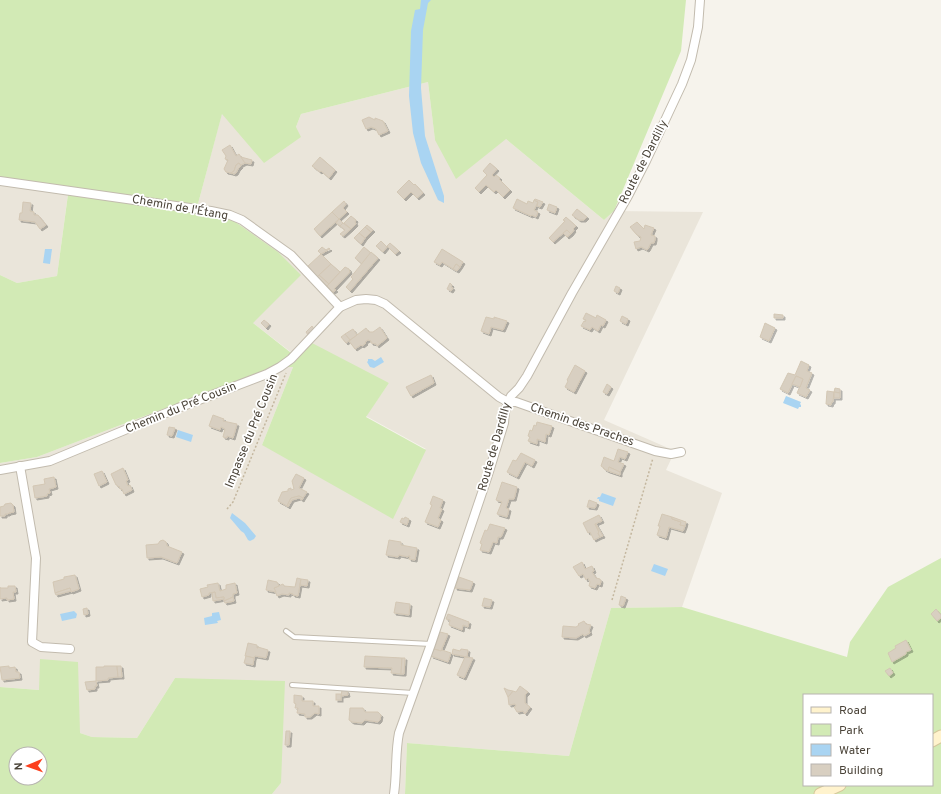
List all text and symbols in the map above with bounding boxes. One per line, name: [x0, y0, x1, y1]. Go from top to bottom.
street label: Route de Dardilly: [616, 117, 672, 207]
street label: Chemin de l'Étang: [131, 192, 229, 224]
street label: Impasse du Pré Cousin: [222, 372, 282, 490]
street label: Chemin du Pré Cousin: [123, 378, 239, 438]
street label: Chemin des Praches: [528, 400, 636, 450]
street label: Route de Dardilly: [475, 401, 515, 493]
legend: [803, 694, 933, 786]
text: Road: [839, 703, 867, 719]
text: Park: [839, 723, 864, 739]
text: Water: [839, 743, 871, 759]
north arrow: [8, 746, 48, 786]
text: N: [12, 762, 26, 771]
text: Building: [839, 763, 883, 779]

